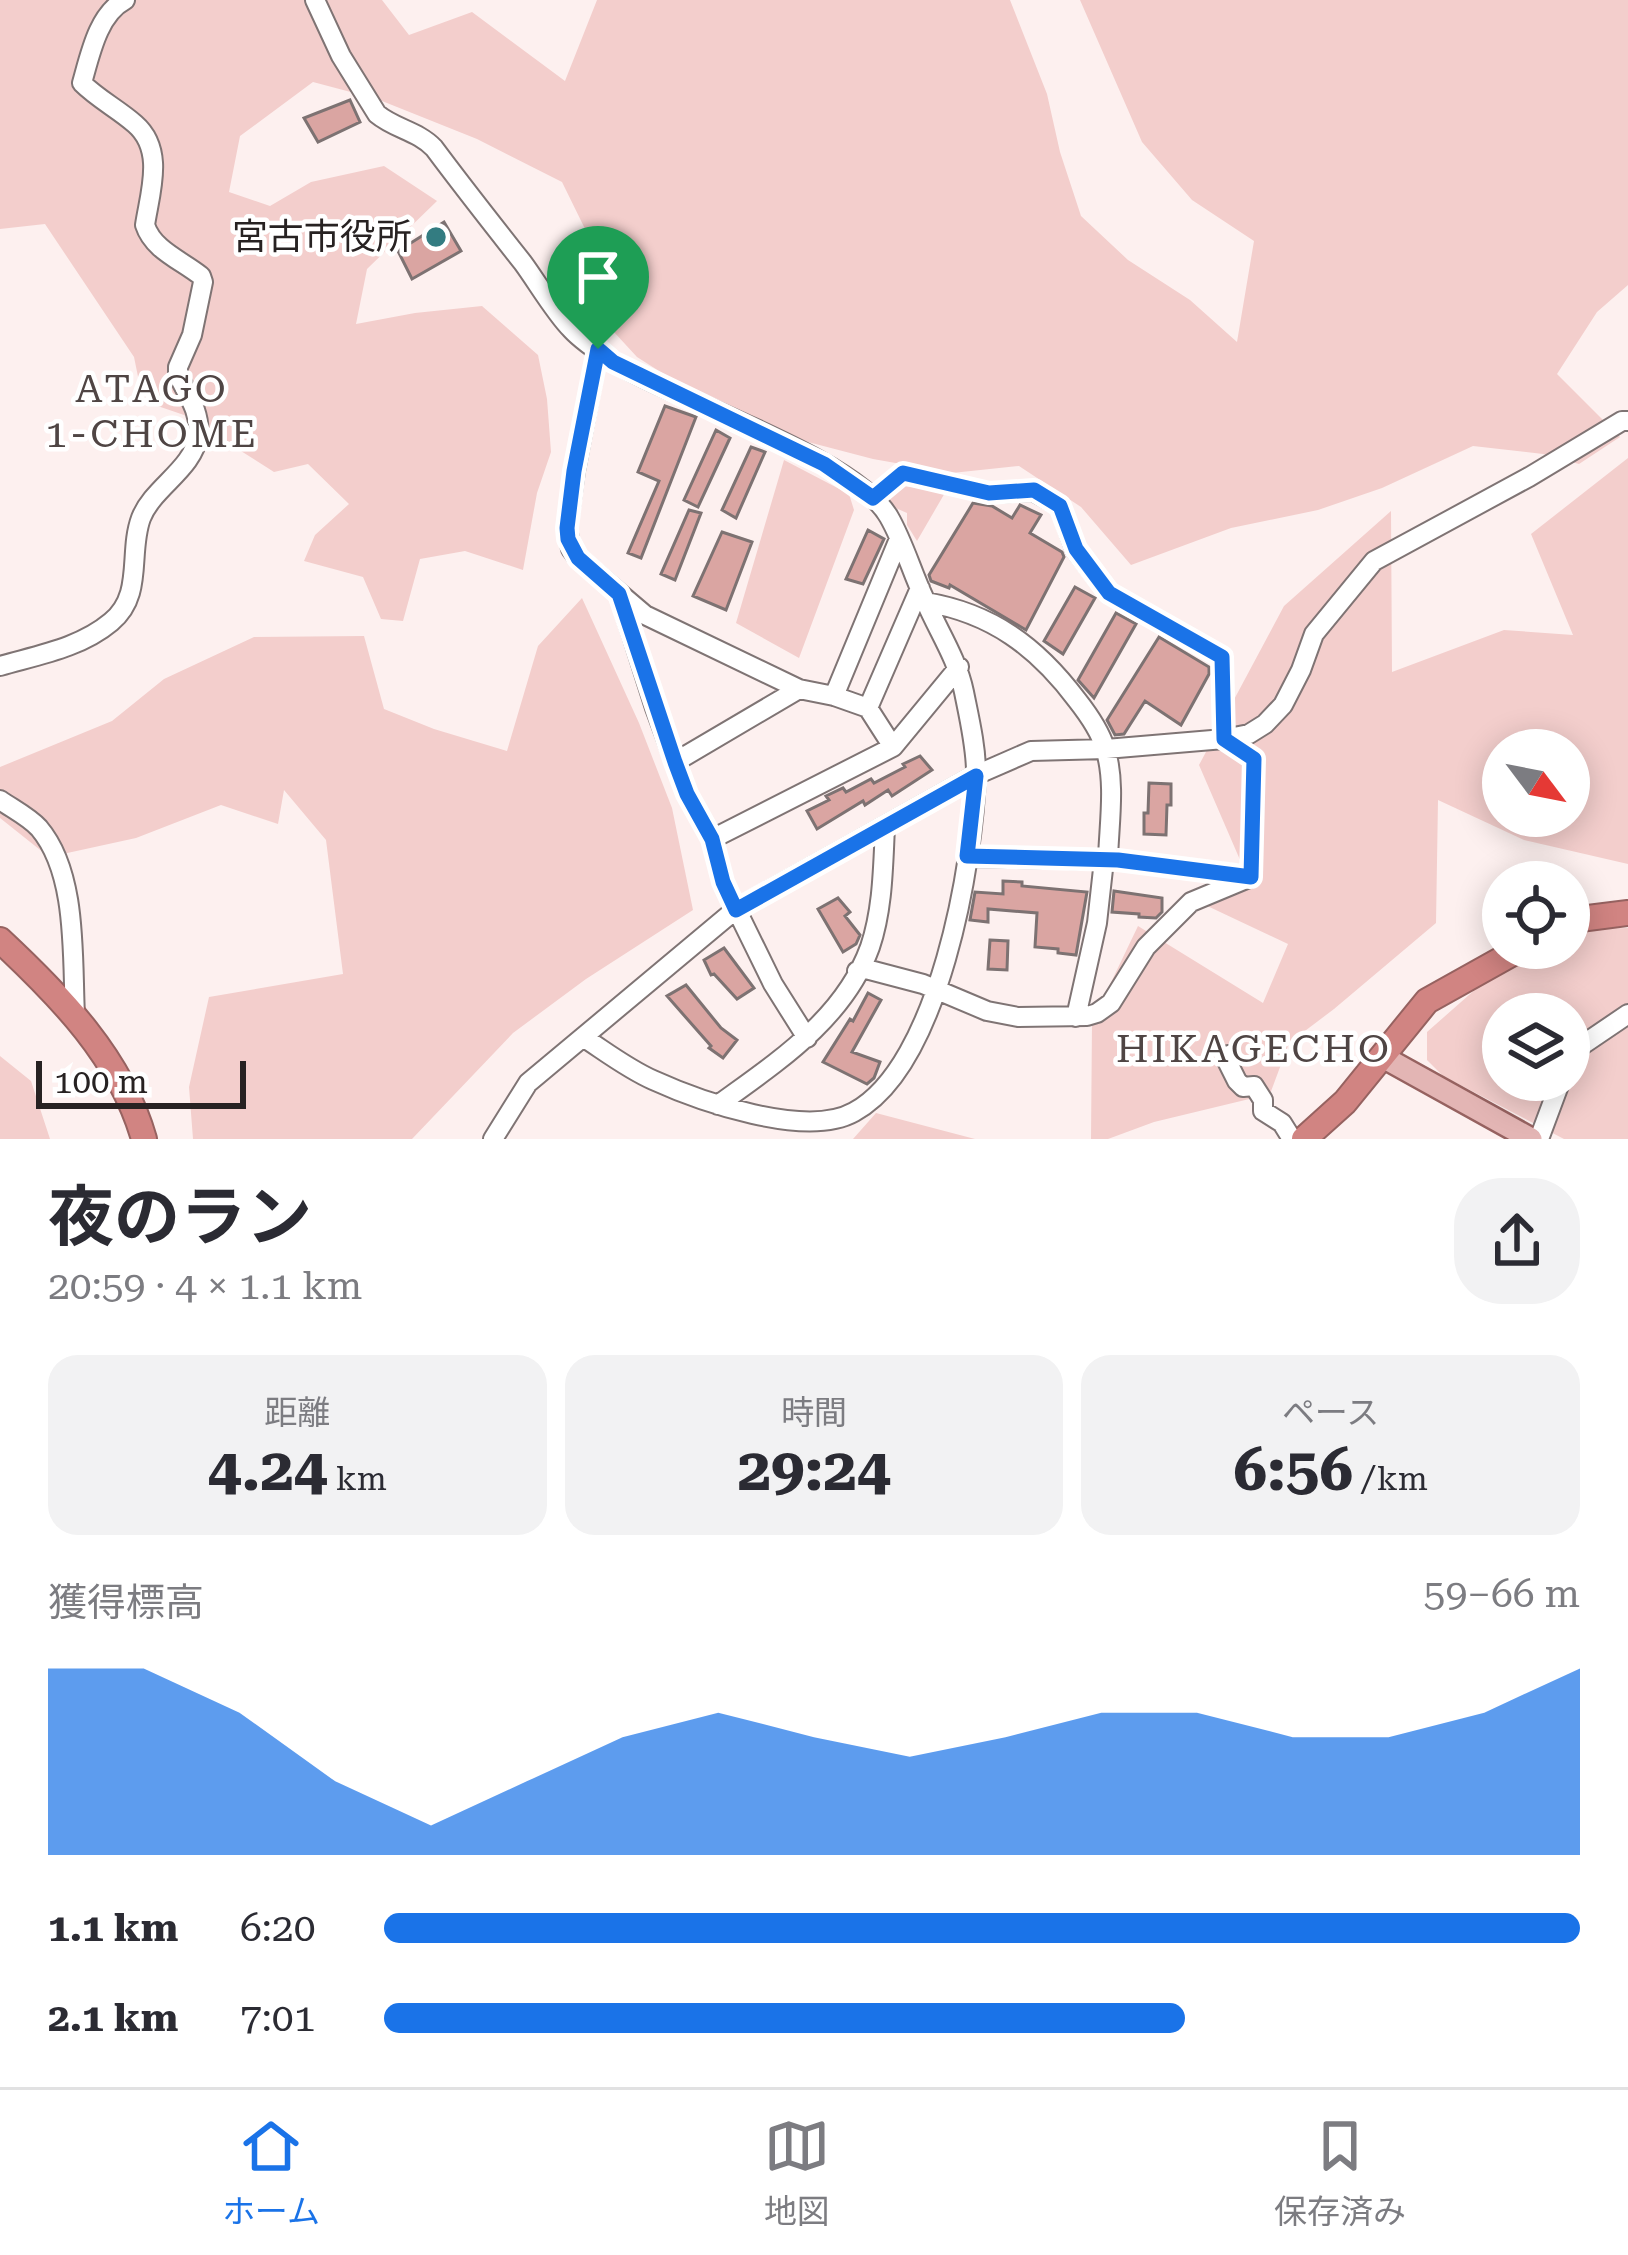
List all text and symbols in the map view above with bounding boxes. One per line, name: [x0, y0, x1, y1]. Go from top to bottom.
place label: 宮古市役所: [232, 216, 412, 258]
marker: 宮古市役所: [423, 224, 449, 250]
pin: [547, 226, 649, 349]
icon: arrive: [565, 244, 631, 310]
district label: ATAGO 1-CHOME: [45, 366, 259, 457]
north arrow: [1482, 729, 1590, 837]
map controls: [1482, 729, 1590, 1101]
button: locate: [1482, 861, 1590, 969]
button: layers: [1482, 993, 1590, 1101]
district label: HIKAGECHO: [1116, 1026, 1392, 1072]
scale bar: [36, 1055, 246, 1108]
text: 100 m: [54, 1062, 148, 1101]
button: share: [1454, 1178, 1580, 1304]
text: 夜のラン: [48, 1179, 312, 1256]
text: 20:59 · 4 × 1.1 km: [48, 1263, 362, 1309]
text: 距離: [264, 1393, 330, 1432]
text: 時間: [781, 1393, 847, 1432]
text: ペース: [1282, 1393, 1379, 1432]
text: 4.24: [208, 1434, 327, 1505]
text: 29:24: [737, 1434, 891, 1505]
text: 6:56: [1233, 1434, 1353, 1505]
text: km: [327, 1459, 387, 1498]
text: /km: [1353, 1459, 1428, 1498]
text: 59–66 m: [1424, 1571, 1580, 1617]
text: 獲得標高: [48, 1580, 204, 1626]
text: 1.1 km: [48, 1905, 178, 1951]
text: 6:20: [240, 1905, 316, 1951]
text: 2.1 km: [48, 1995, 178, 2041]
text: 7:01: [240, 1995, 316, 2041]
tab: ホーム: [222, 2113, 320, 2233]
tab: 地図: [764, 2113, 830, 2233]
tab: 保存済み: [1274, 2113, 1406, 2233]

